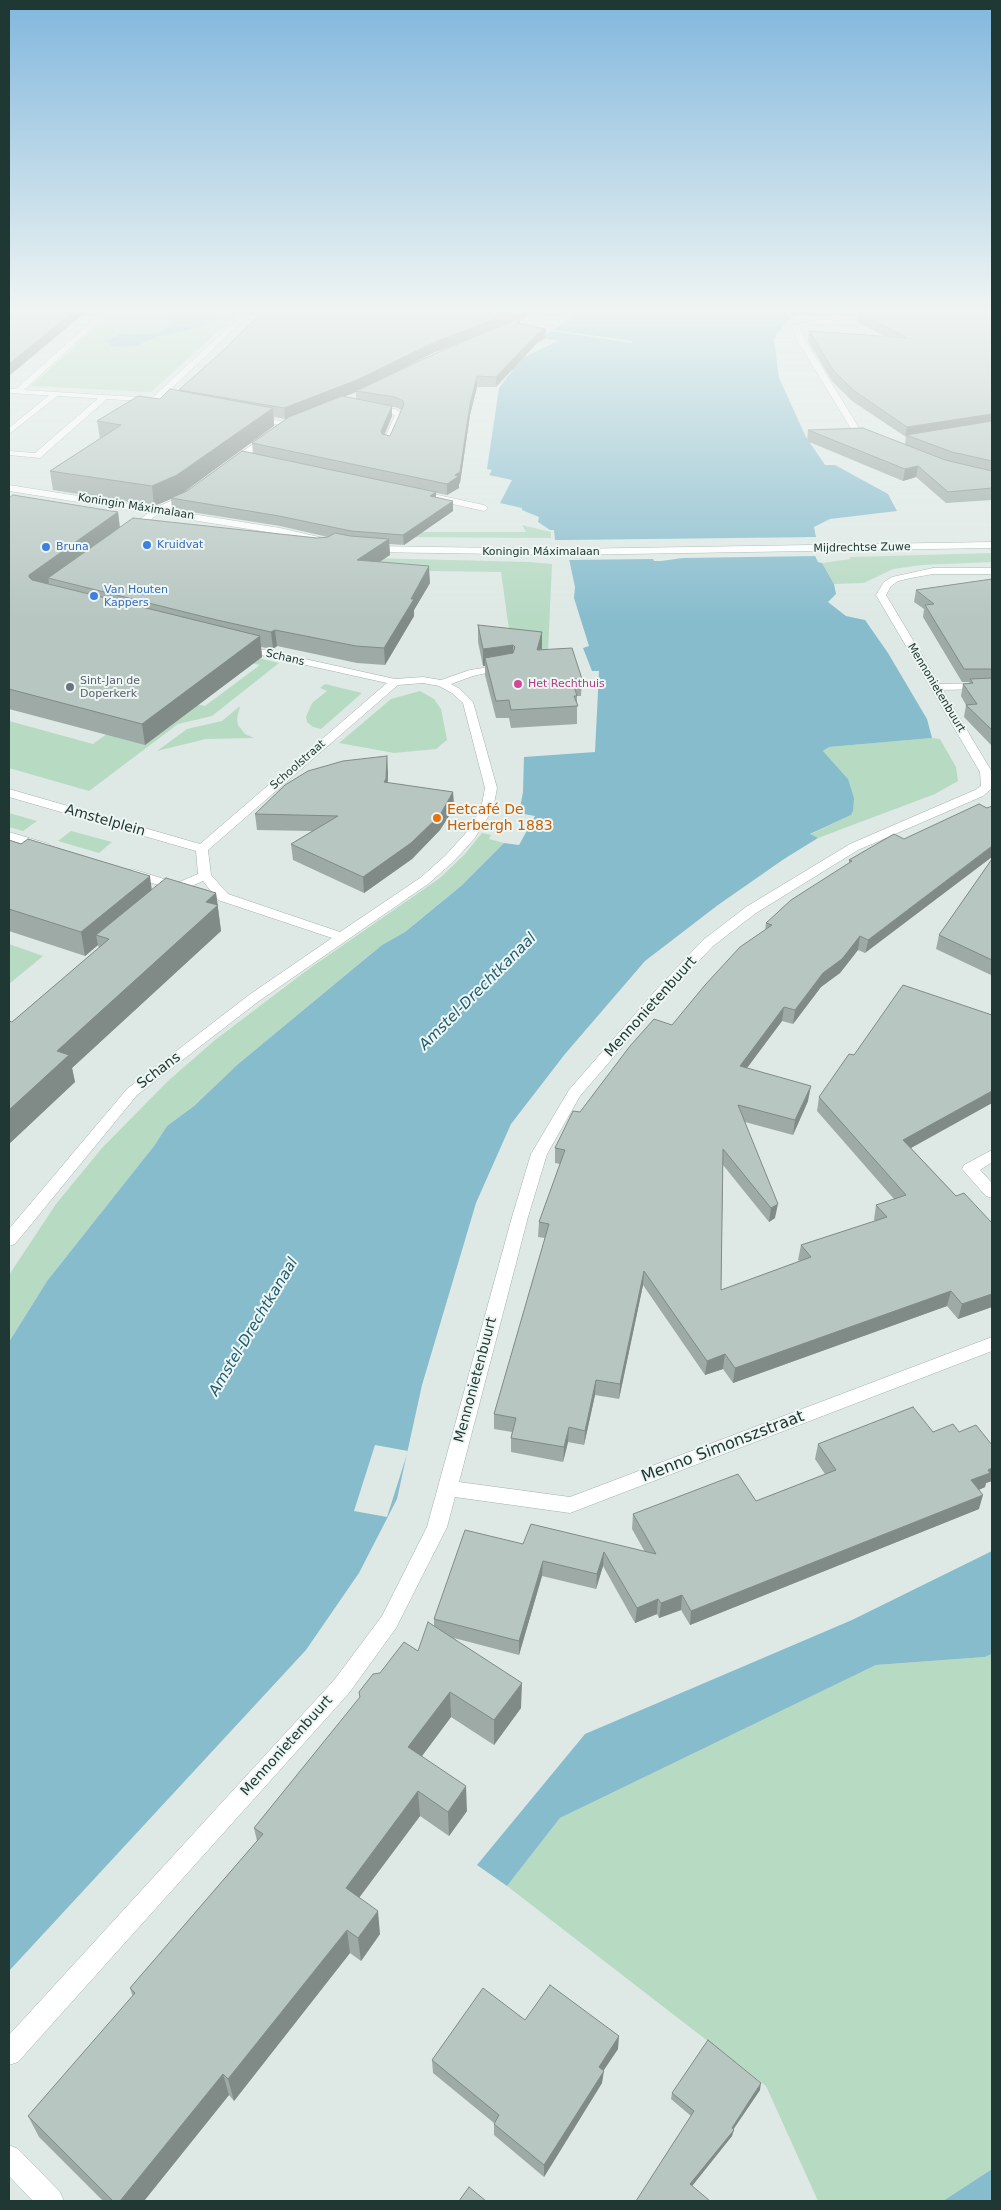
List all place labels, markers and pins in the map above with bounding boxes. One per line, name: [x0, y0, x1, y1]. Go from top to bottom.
place label: Kruidvat: [157, 538, 203, 552]
marker: Kruidvat: [141, 539, 153, 551]
place label: Bruna: [56, 540, 89, 554]
marker: Bruna: [40, 541, 52, 553]
place label: Van Houten Kappers: [104, 583, 168, 609]
marker: Van Houten Kappers: [88, 590, 100, 602]
place label: Sint-Jan de Doperkerk: [80, 674, 140, 700]
place label: Het Rechthuis: [528, 677, 605, 691]
marker: Het Rechthuis: [512, 678, 524, 690]
marker: Sint-Jan de Doperkerk: [64, 681, 76, 693]
place label: Eetcafé De Herbergh 1883: [447, 802, 553, 834]
marker: Eetcafé De Herbergh 1883: [431, 812, 443, 824]

